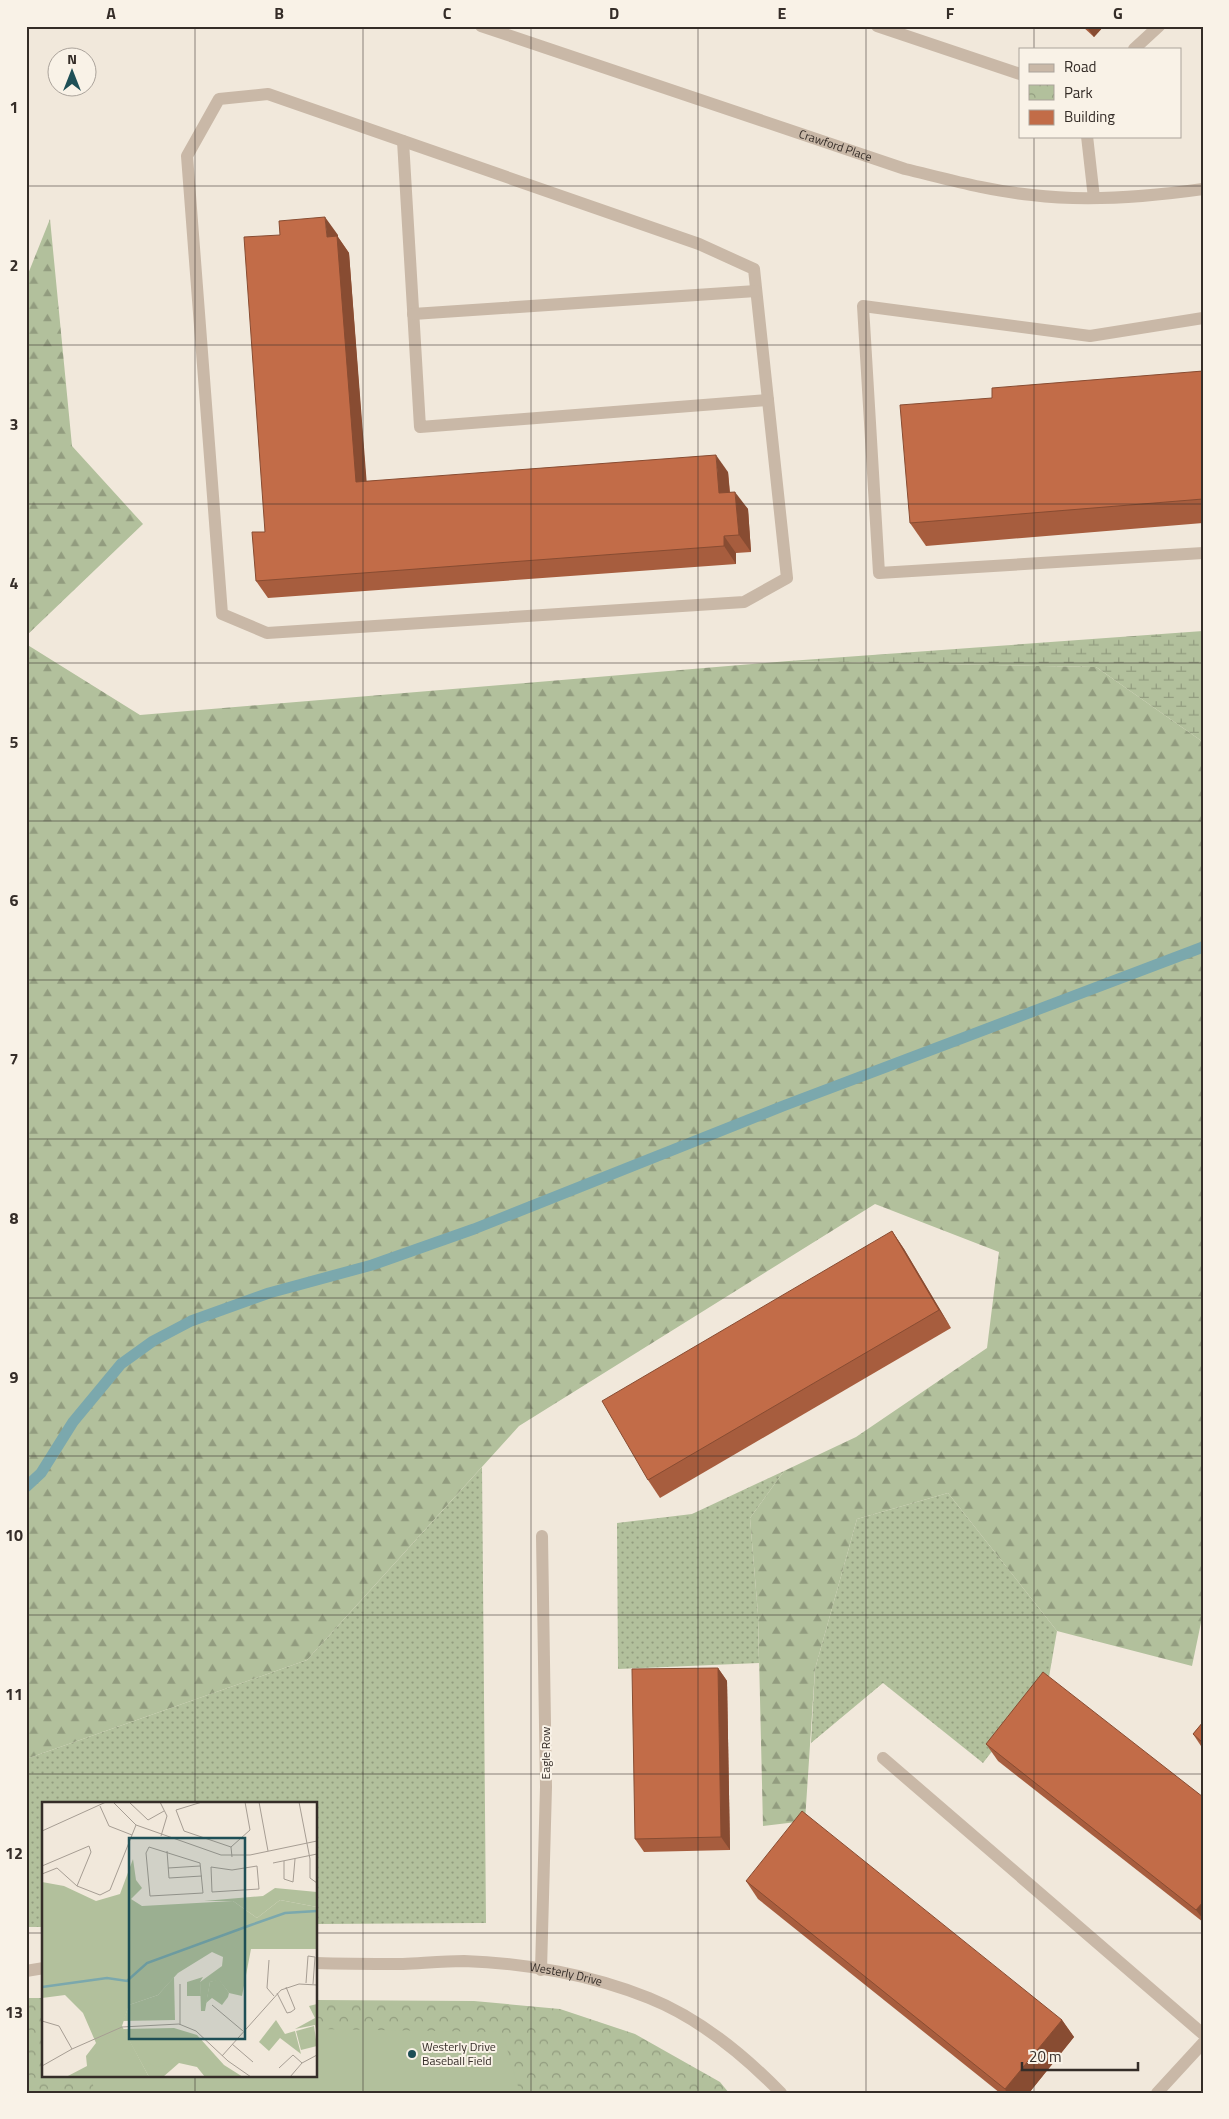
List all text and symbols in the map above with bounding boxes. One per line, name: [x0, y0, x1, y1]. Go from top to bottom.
text: A: [106, 1, 116, 25]
text: B: [274, 1, 284, 25]
text: C: [443, 1, 452, 25]
text: D: [609, 1, 619, 25]
text: E: [778, 1, 787, 25]
text: F: [946, 1, 955, 25]
text: G: [1113, 1, 1123, 25]
north arrow: [48, 48, 98, 98]
text: N: [67, 48, 77, 69]
legend: [1019, 48, 1182, 138]
text: Road: [1064, 55, 1096, 78]
text: Park: [1064, 81, 1093, 104]
text: 1: [10, 95, 18, 119]
text: Building: [1064, 105, 1115, 128]
street label: Crawford Place: [796, 124, 875, 166]
text: 2: [10, 253, 18, 277]
text: 3: [10, 412, 18, 436]
text: 4: [10, 571, 19, 595]
text: 5: [10, 730, 19, 754]
text: 6: [10, 888, 19, 912]
text: 7: [10, 1047, 18, 1071]
text: 8: [10, 1206, 19, 1230]
text: 9: [10, 1365, 19, 1389]
text: 10: [5, 1523, 23, 1547]
text: 11: [5, 1682, 23, 1706]
street label: Eagle Row: [536, 1727, 555, 1780]
inset map: [42, 1802, 318, 2076]
text: 12: [5, 1841, 23, 1865]
street label: Westerly Drive: [528, 1957, 605, 1991]
text: 13: [5, 2000, 23, 2024]
place label: Westerly Drive Baseball Field: [422, 2037, 496, 2070]
scale bar: [1022, 2039, 1138, 2071]
text: 20 m: [1029, 2045, 1062, 2068]
marker: Westerly Drive Baseball Field: [406, 2048, 418, 2060]

